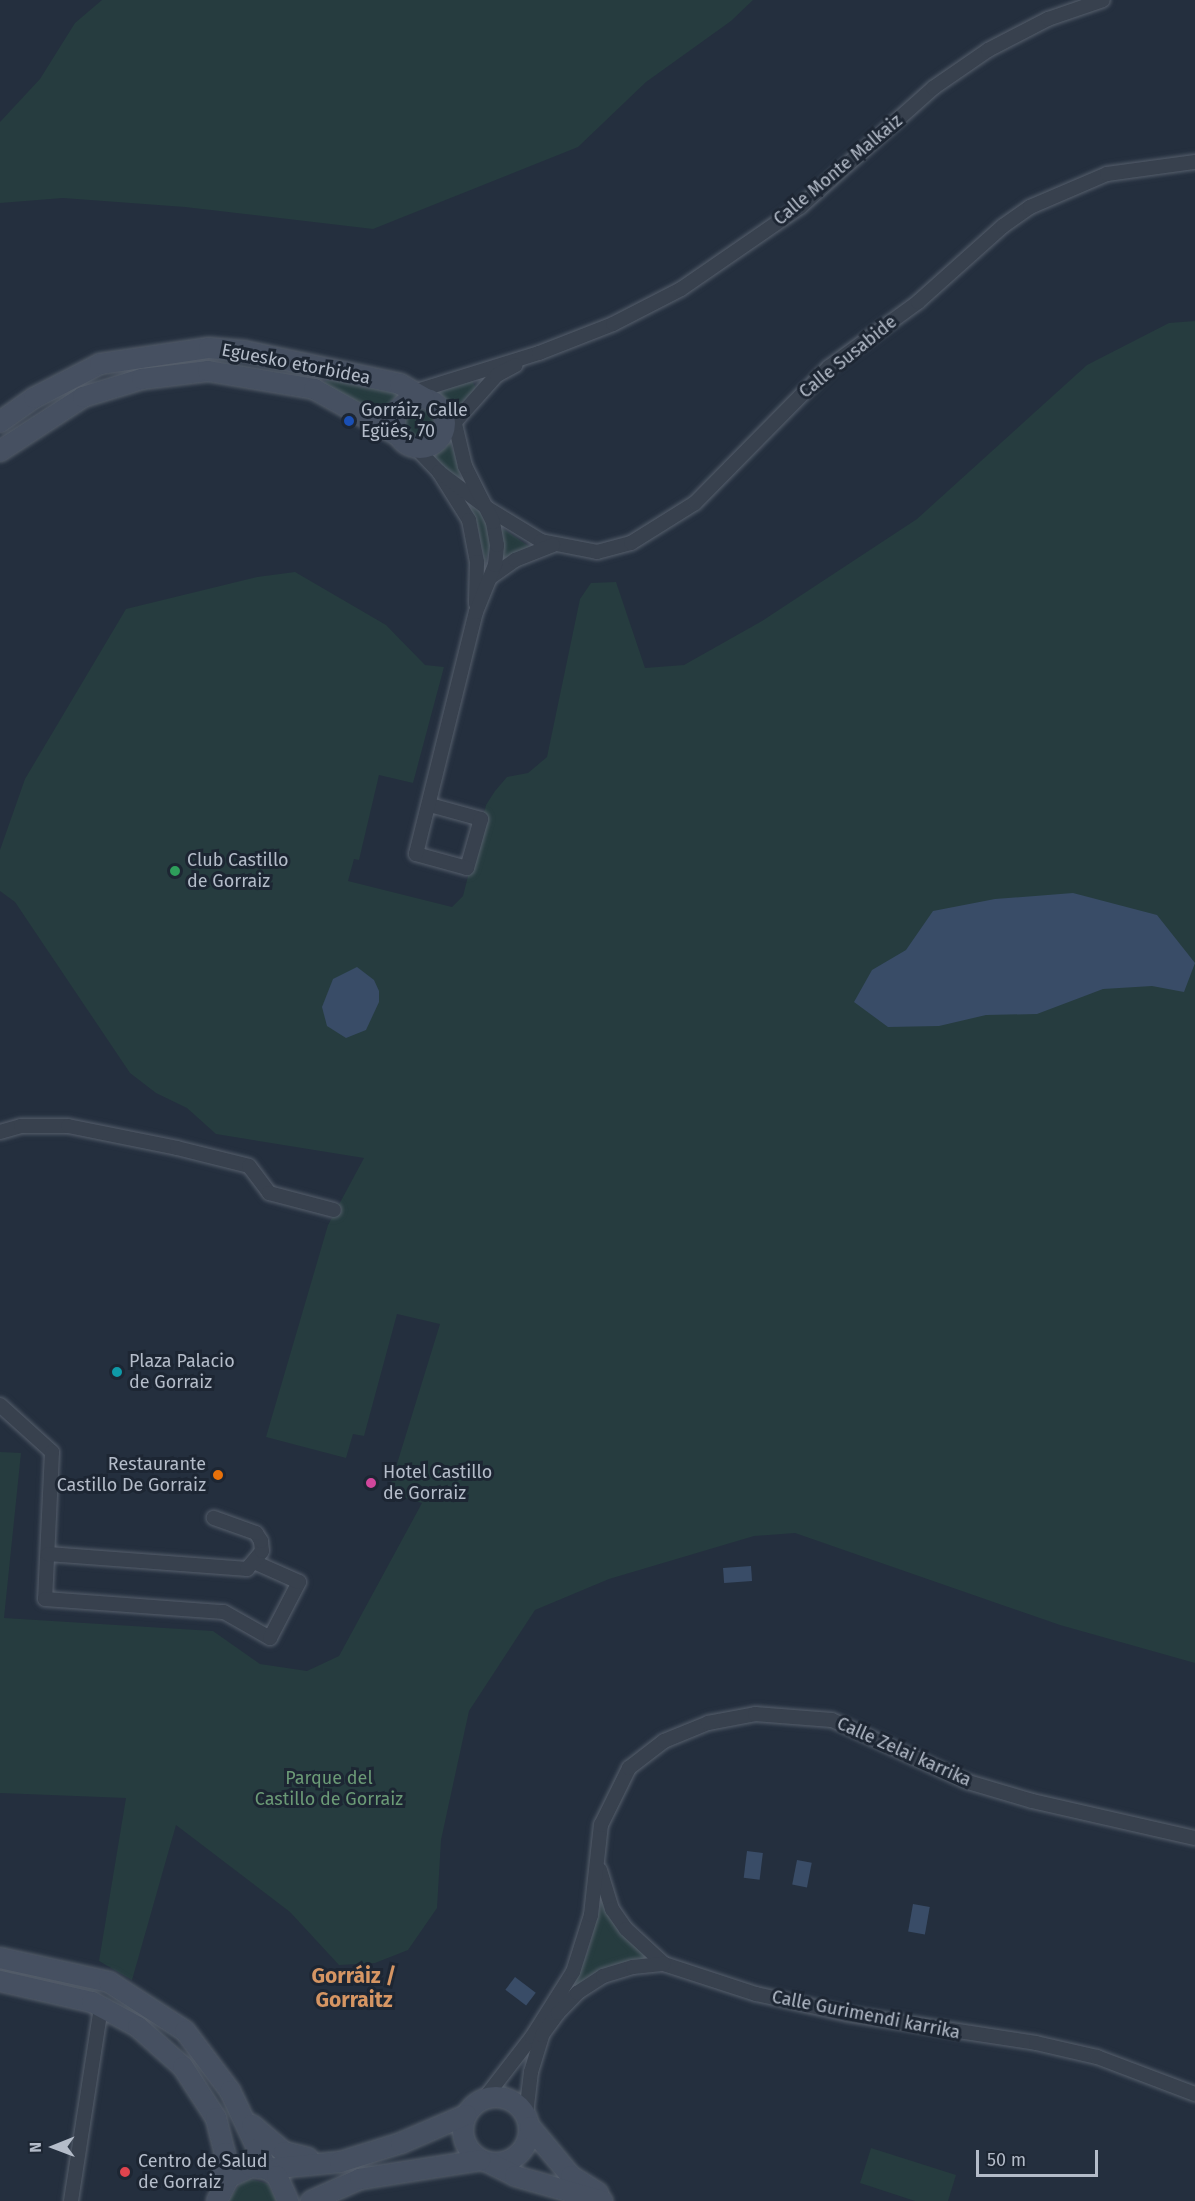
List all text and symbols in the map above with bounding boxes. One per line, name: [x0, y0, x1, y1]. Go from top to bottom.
street label: Calle Monte Malkaiz: [769, 110, 907, 230]
street label: Calle Susabide: [795, 311, 901, 403]
street label: Eguesko etorbidea: [220, 339, 372, 389]
place label: Gorráiz, Calle Egüés, 70: [361, 400, 468, 442]
marker: Gorráiz, Calle Egüés, 70: [342, 414, 356, 428]
place label: Club Castillo de Gorraiz: [187, 850, 289, 892]
marker: Club Castillo de Gorraiz: [168, 864, 182, 878]
place label: Plaza Palacio de Gorraiz: [129, 1351, 235, 1394]
marker: Plaza Palacio de Gorraiz: [110, 1365, 124, 1379]
place label: Restaurante Castillo De Gorraiz: [57, 1454, 206, 1496]
place label: Hotel Castillo de Gorraiz: [383, 1462, 492, 1504]
marker: Restaurante Castillo De Gorraiz: [211, 1468, 225, 1482]
marker: Hotel Castillo de Gorraiz: [364, 1476, 378, 1490]
street label: Calle Zelai karrika: [834, 1713, 974, 1791]
park label: Parque del Castillo de Gorraiz: [255, 1768, 403, 1810]
district label: Gorráiz / Gorraitz: [312, 1963, 396, 2013]
street label: Calle Gurimendi karrika: [770, 1986, 962, 2044]
north arrow: [24, 2117, 84, 2177]
scale bar: [979, 2138, 1100, 2176]
text: N: [26, 2142, 45, 2153]
text: 50 m: [987, 2149, 1026, 2171]
place label: Centro de Salud de Gorraiz: [138, 2151, 268, 2194]
marker: Centro de Salud de Gorraiz: [116, 2163, 134, 2181]

